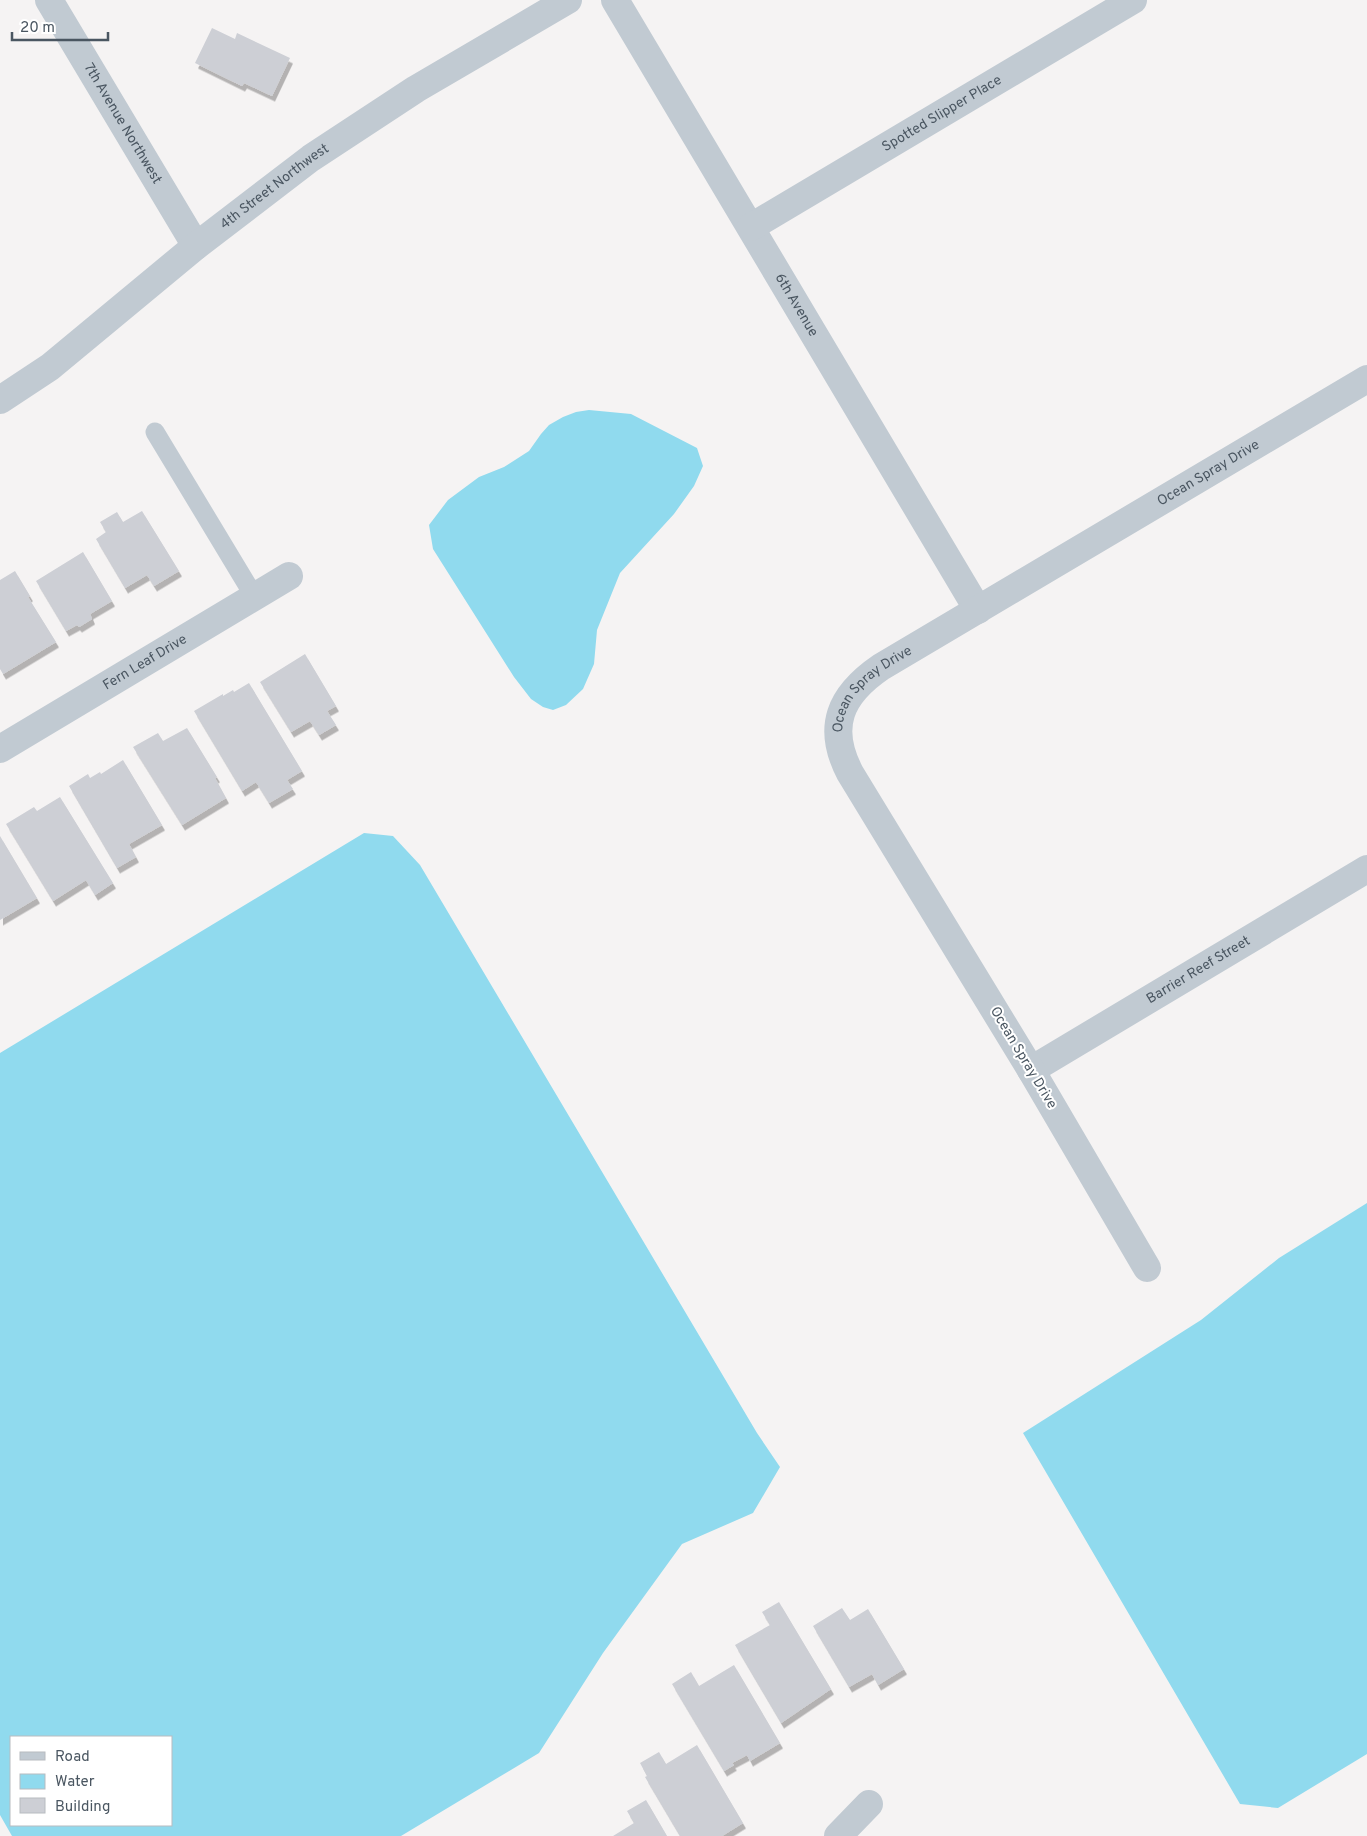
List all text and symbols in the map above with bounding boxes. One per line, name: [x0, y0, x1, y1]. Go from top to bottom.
scale bar: [12, 10, 109, 42]
text: 20 m: [20, 19, 55, 38]
street label: 7th Avenue Northwest: [80, 60, 166, 187]
street label: Spotted Slipper Place: [879, 71, 1005, 156]
street label: 4th Street Northwest: [217, 140, 332, 233]
street label: 6th Avenue: [771, 270, 822, 340]
street label: Ocean Spray Drive: [1154, 436, 1263, 510]
street label: Fern Leaf Drive: [100, 631, 190, 694]
street label: Ocean Spray Drive: [830, 642, 915, 733]
street label: Barrier Reef Street: [1143, 932, 1253, 1008]
street label: Ocean Spray Drive: [986, 1004, 1060, 1112]
legend: [10, 1736, 172, 1826]
text: Road: [55, 1748, 90, 1767]
text: Water: [55, 1773, 95, 1792]
text: Building: [55, 1798, 110, 1817]

